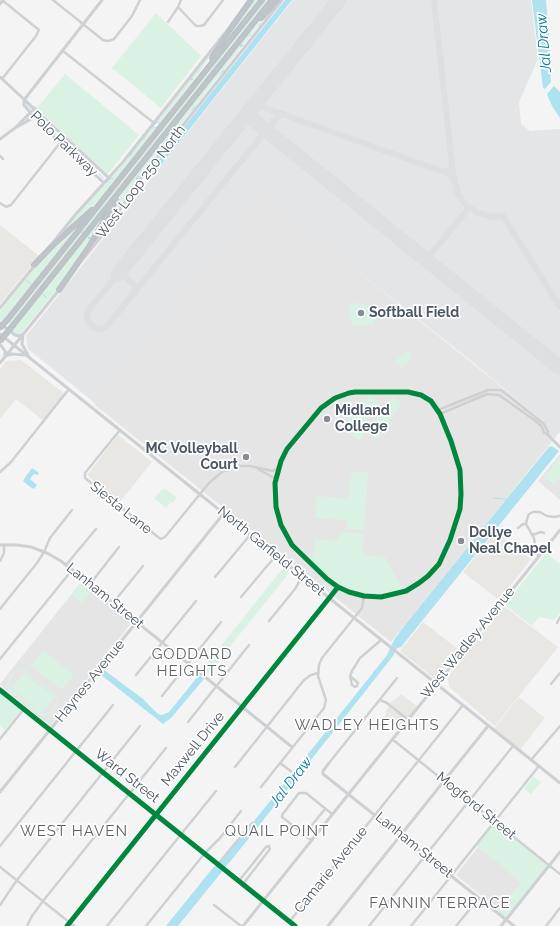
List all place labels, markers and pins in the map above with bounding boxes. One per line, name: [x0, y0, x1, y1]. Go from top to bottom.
place label: Softball Field: [369, 305, 459, 321]
marker: Softball Field: [356, 308, 366, 318]
place label: Midland College: [335, 403, 390, 436]
marker: Midland College: [322, 414, 332, 424]
place label: MC Volleyball Court: [145, 441, 238, 474]
marker: MC Volleyball Court: [241, 452, 251, 462]
place label: Dollye Neal Chapel: [469, 525, 552, 558]
marker: Dollye Neal Chapel: [456, 536, 466, 546]

